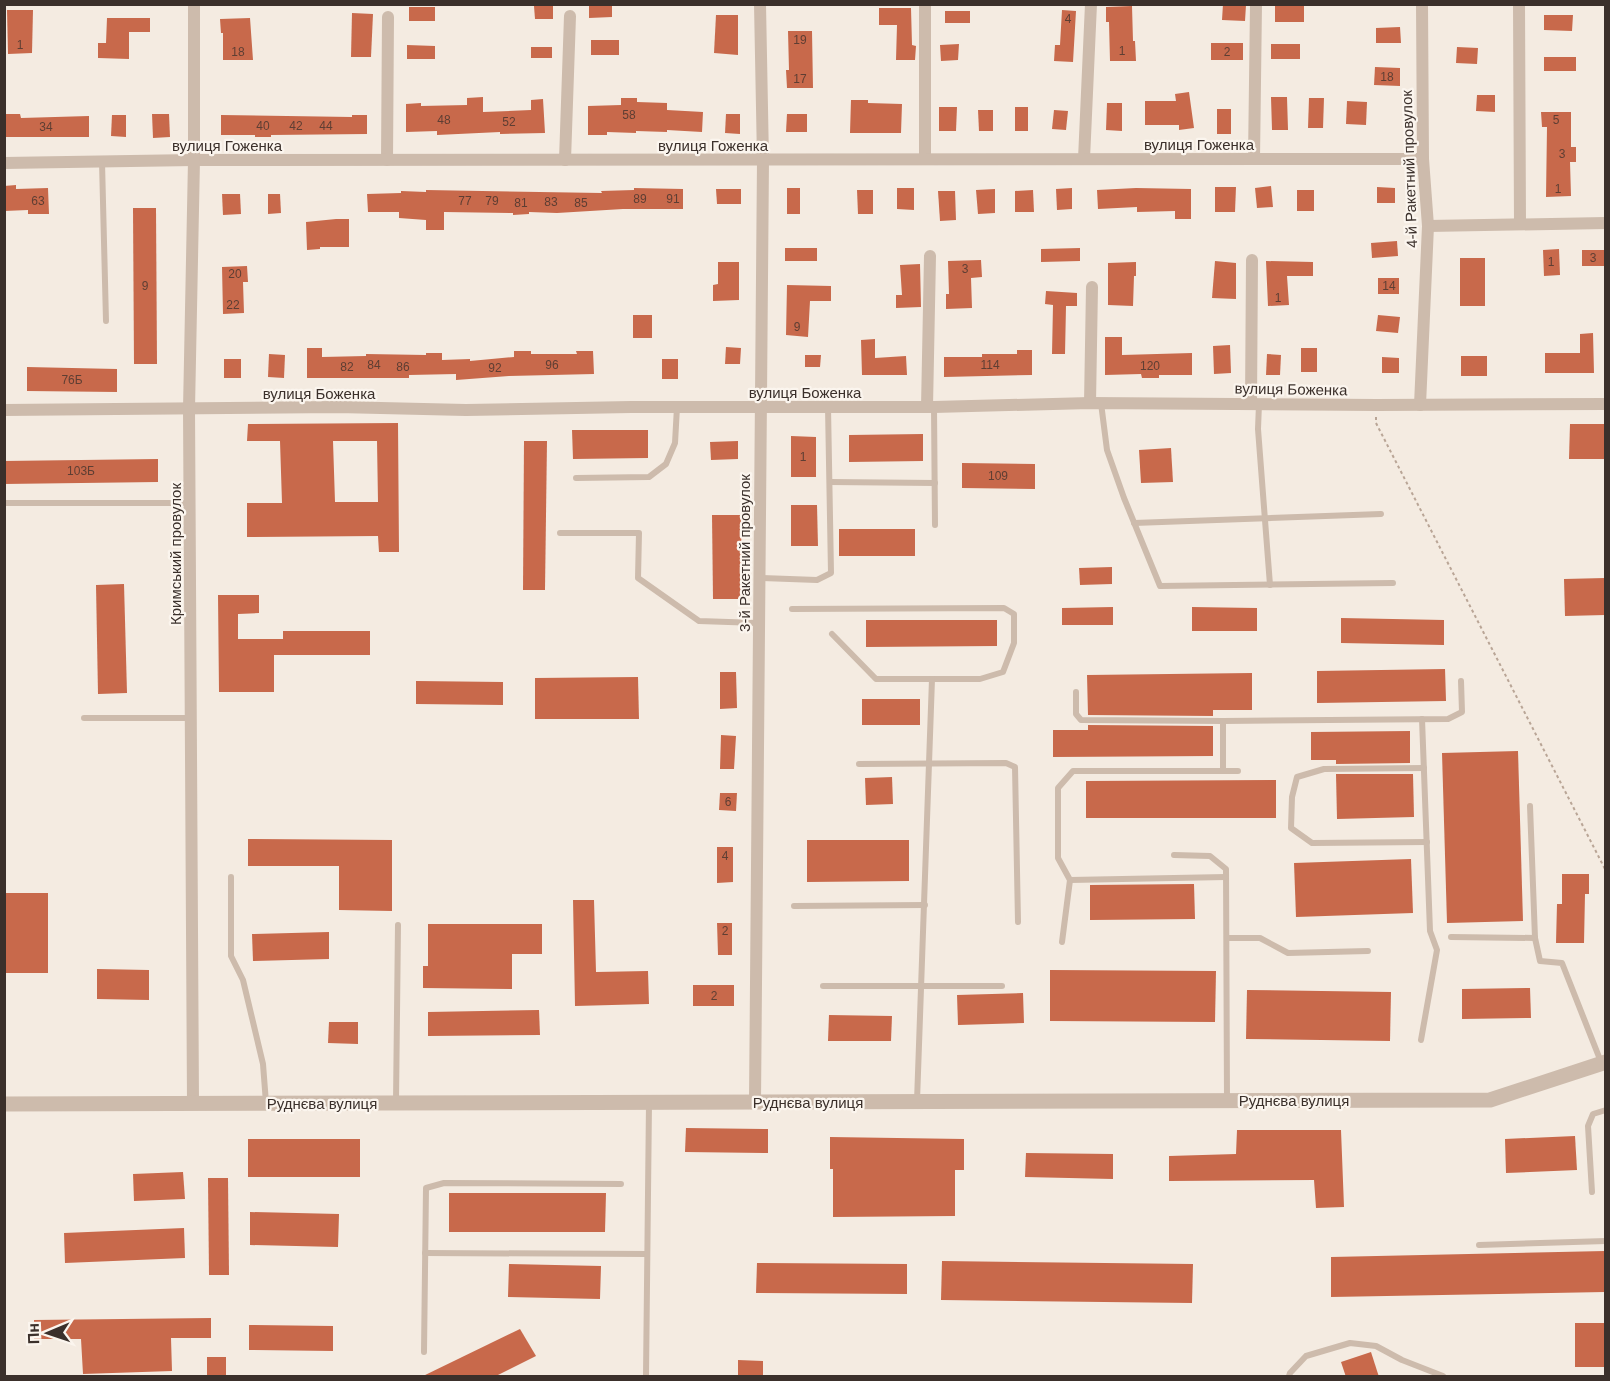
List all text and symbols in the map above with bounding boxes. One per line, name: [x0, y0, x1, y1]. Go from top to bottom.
house number: 4: [1065, 12, 1072, 26]
house number: 19: [793, 33, 807, 47]
house number: 1: [17, 38, 24, 52]
house number: 1: [1119, 44, 1126, 58]
house number: 18: [231, 45, 245, 59]
house number: 2: [1224, 45, 1231, 59]
house number: 18: [1380, 70, 1394, 84]
house number: 17: [793, 72, 807, 86]
street label: 4-й Ракетний провулок: [1398, 89, 1420, 248]
house number: 58: [622, 108, 636, 122]
house number: 48: [437, 113, 451, 127]
house number: 5: [1553, 113, 1560, 127]
house number: 52: [502, 115, 516, 129]
house number: 40: [256, 119, 270, 133]
house number: 42: [289, 119, 303, 133]
house number: 44: [319, 119, 333, 133]
house number: 34: [39, 120, 53, 134]
street label: вулиця Гоженка: [1144, 136, 1255, 153]
street label: вулиця Гоженка: [172, 137, 283, 154]
street label: вулиця Гоженка: [658, 137, 769, 154]
house number: 3: [1559, 147, 1566, 161]
house number: 1: [1555, 182, 1562, 196]
house number: 89: [633, 192, 647, 206]
house number: 91: [666, 192, 680, 206]
house number: 63: [31, 194, 45, 208]
house number: 77: [458, 194, 472, 208]
house number: 79: [485, 194, 499, 208]
house number: 83: [544, 195, 558, 209]
house number: 81: [514, 196, 528, 210]
house number: 85: [574, 196, 588, 210]
house number: 3: [1590, 251, 1597, 265]
house number: 1: [1548, 255, 1555, 269]
house number: 3: [962, 262, 969, 276]
house number: 20: [228, 267, 242, 281]
house number: 9: [142, 279, 149, 293]
house number: 14: [1382, 279, 1396, 293]
house number: 1: [1275, 291, 1282, 305]
house number: 22: [226, 298, 240, 312]
house number: 9: [794, 320, 801, 334]
house number: 84: [367, 358, 381, 372]
house number: 96: [545, 358, 559, 372]
house number: 114: [980, 358, 1000, 372]
house number: 120: [1140, 359, 1160, 373]
house number: 82: [340, 360, 354, 374]
house number: 86: [396, 360, 410, 374]
house number: 92: [488, 361, 502, 375]
house number: 76Б: [61, 373, 83, 387]
street label: вулиця Боженка: [1234, 380, 1348, 398]
street label: вулиця Боженка: [749, 384, 862, 401]
street label: вулиця Боженка: [263, 385, 376, 402]
house number: 1: [800, 450, 807, 464]
house number: 103Б: [67, 464, 95, 478]
house number: 109: [988, 469, 1008, 483]
street label: 3-й Ракетний провулок: [736, 474, 753, 632]
street label: Кримський провулок: [167, 483, 184, 625]
house number: 6: [725, 795, 732, 809]
house number: 4: [722, 849, 729, 863]
house number: 2: [722, 924, 729, 938]
house number: 2: [711, 989, 718, 1003]
street label: Руднєва вулиця: [1239, 1092, 1349, 1109]
street label: Руднєва вулиця: [753, 1094, 863, 1111]
street label: Руднєва вулиця: [267, 1095, 377, 1112]
north arrow: [18, 1303, 78, 1363]
text: Пн: [25, 1323, 42, 1344]

